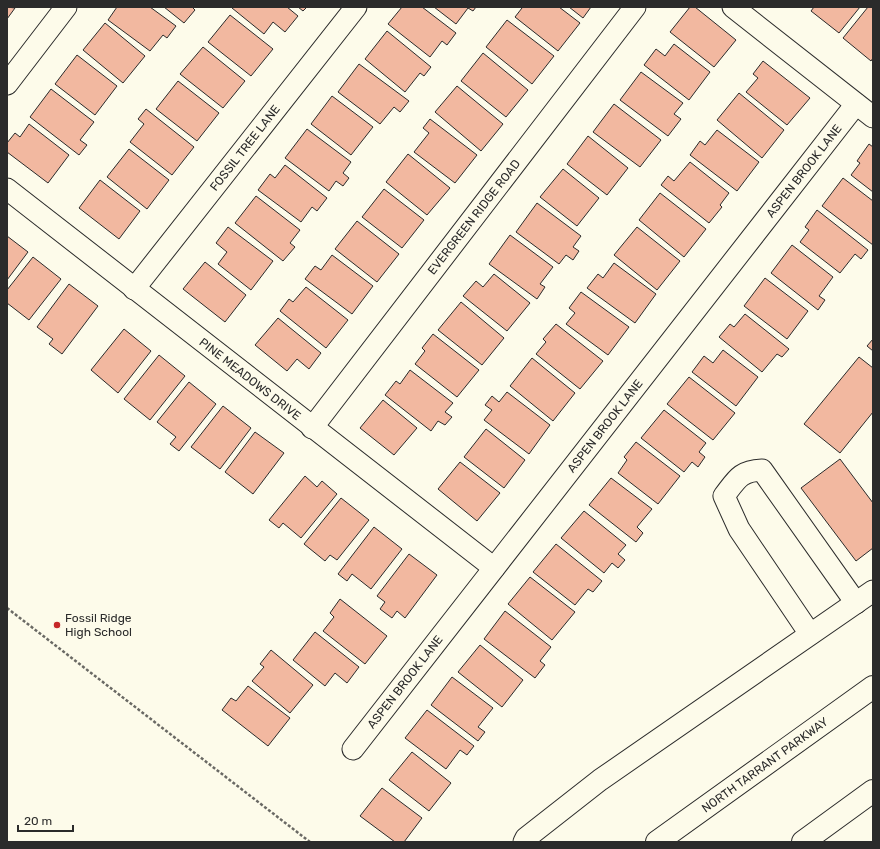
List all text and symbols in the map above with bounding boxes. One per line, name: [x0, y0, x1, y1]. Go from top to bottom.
street label: FOSSIL TREE LANE: [207, 102, 283, 194]
street label: ASPEN BROOK LANE: [763, 122, 845, 220]
street label: EVERGREEN RIDGE ROAD: [425, 157, 523, 277]
street label: PINE MEADOWS DRIVE: [196, 335, 304, 423]
street label: ASPEN BROOK LANE: [564, 377, 646, 475]
place label: Fossil Ridge High School: [65, 611, 132, 639]
marker: Fossil Ridge High School: [52, 620, 62, 630]
street label: ASPEN BROOK LANE: [364, 633, 446, 731]
street label: NORTH TARRANT PARKWAY: [699, 714, 831, 816]
scale bar: [18, 807, 73, 833]
text: 20 m: [24, 814, 52, 828]

